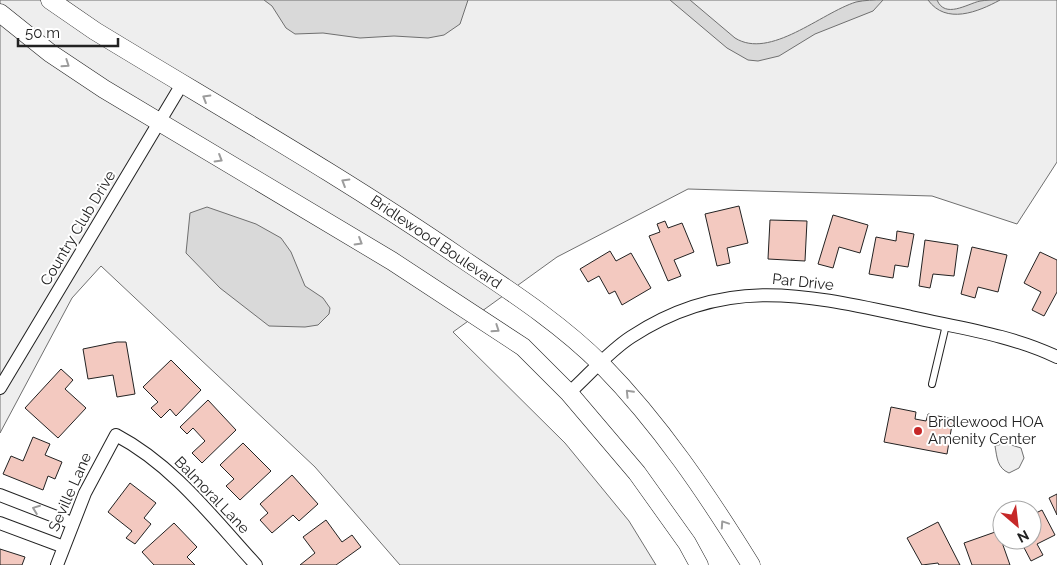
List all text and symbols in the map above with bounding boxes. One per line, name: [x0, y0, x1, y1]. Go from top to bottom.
scale bar: [18, 15, 118, 47]
text: 50 m: [25, 24, 60, 42]
one-way arrow: [60, 58, 70, 67]
one-way arrow: [202, 95, 211, 105]
one-way arrow: [214, 152, 223, 162]
street label: Country Club Drive: [37, 167, 119, 289]
one-way arrow: [341, 178, 350, 188]
street label: Bridlewood Boulevard: [367, 191, 505, 293]
one-way arrow: [353, 235, 362, 245]
street label: Par Drive: [771, 270, 835, 294]
one-way arrow: [490, 323, 500, 332]
one-way arrow: [626, 390, 635, 399]
place label: Bridlewood HOA Amenity Center: [928, 413, 1044, 448]
marker: Bridlewood HOA Amenity Center: [912, 425, 924, 437]
street label: Seville Lane: [45, 450, 95, 534]
street label: Balmoral Lane: [171, 453, 253, 537]
north arrow: [992, 500, 1042, 550]
one-way arrow: [32, 505, 41, 515]
one-way arrow: [721, 520, 730, 530]
text: N: [1015, 527, 1032, 546]

